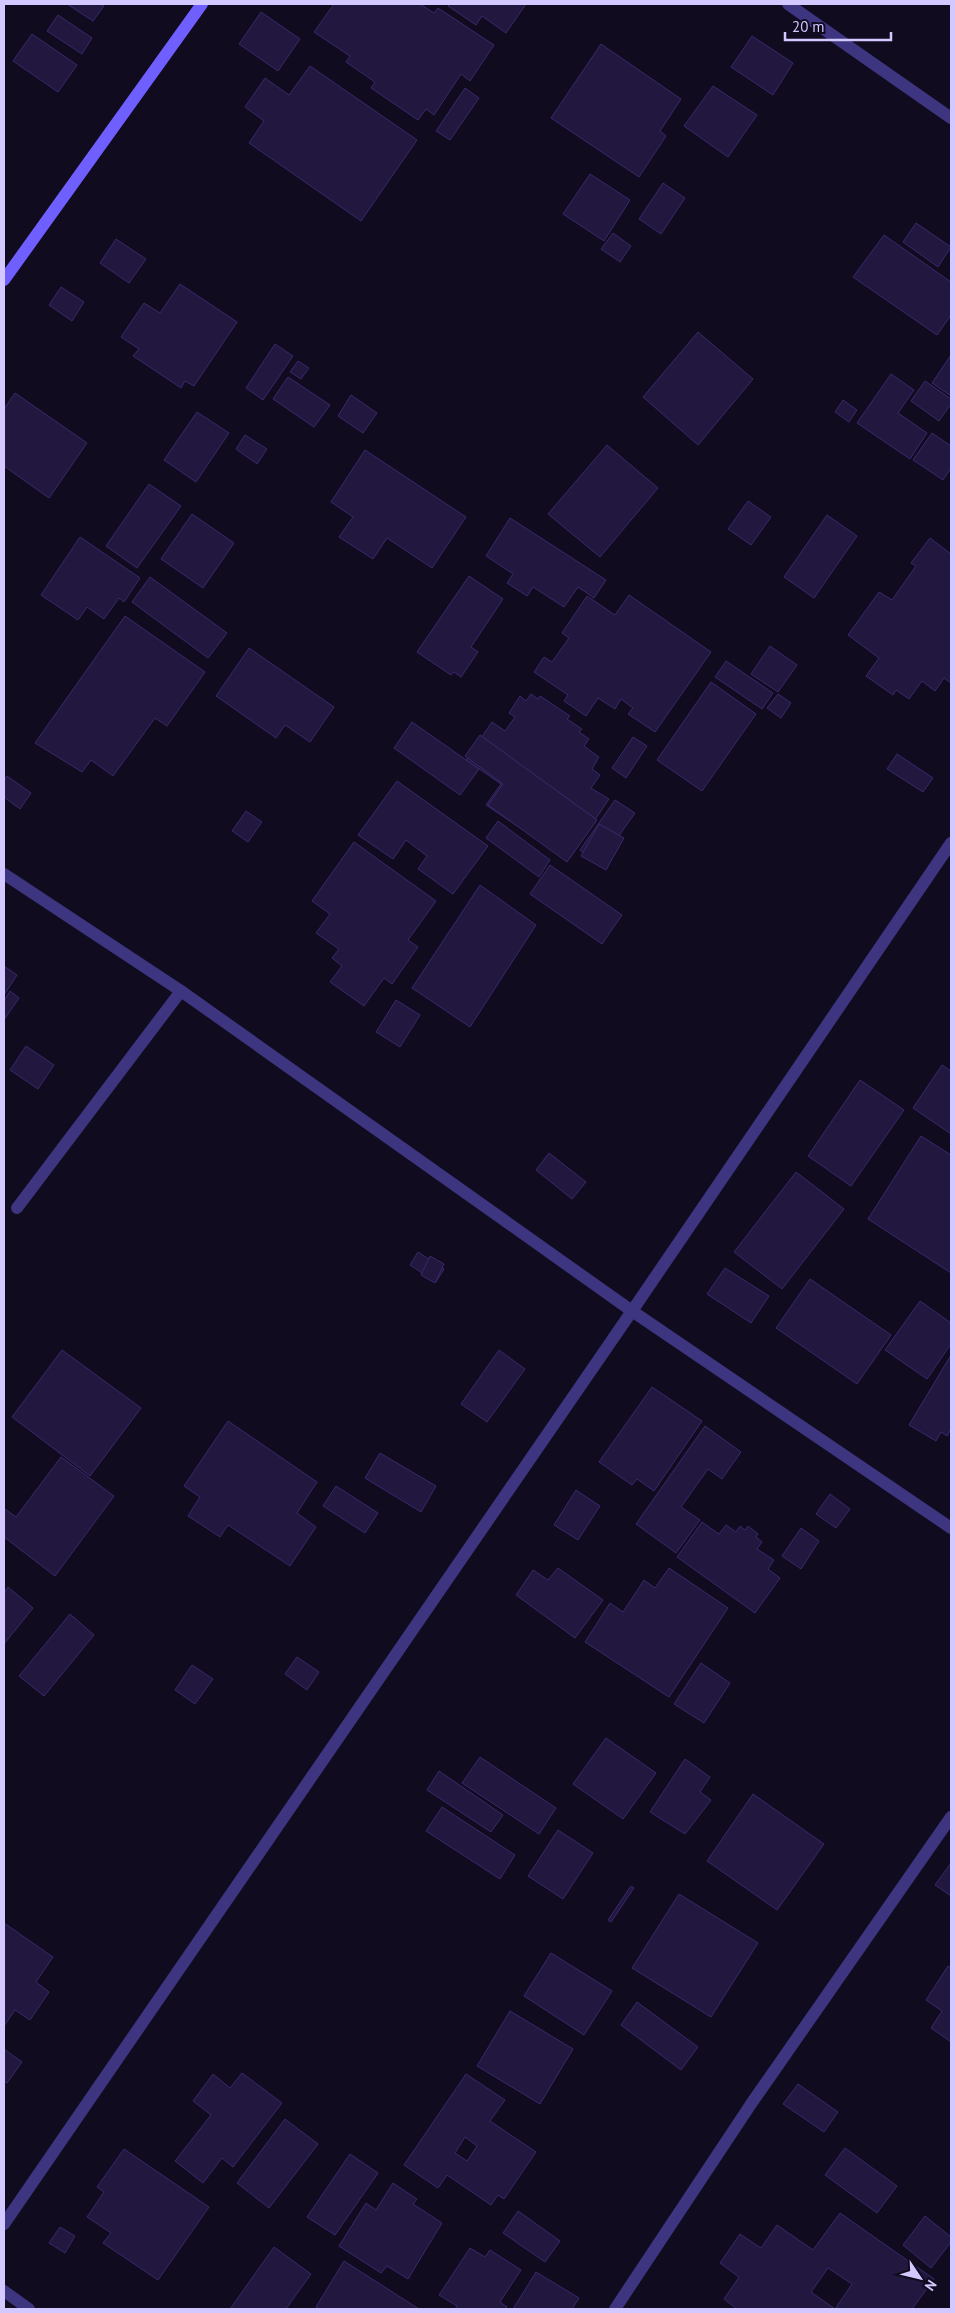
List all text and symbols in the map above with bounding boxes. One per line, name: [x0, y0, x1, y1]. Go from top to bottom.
scale bar: [785, 10, 891, 42]
text: 20 m: [792, 17, 825, 36]
north arrow: [895, 2253, 945, 2303]
text: N: [921, 2277, 941, 2294]

